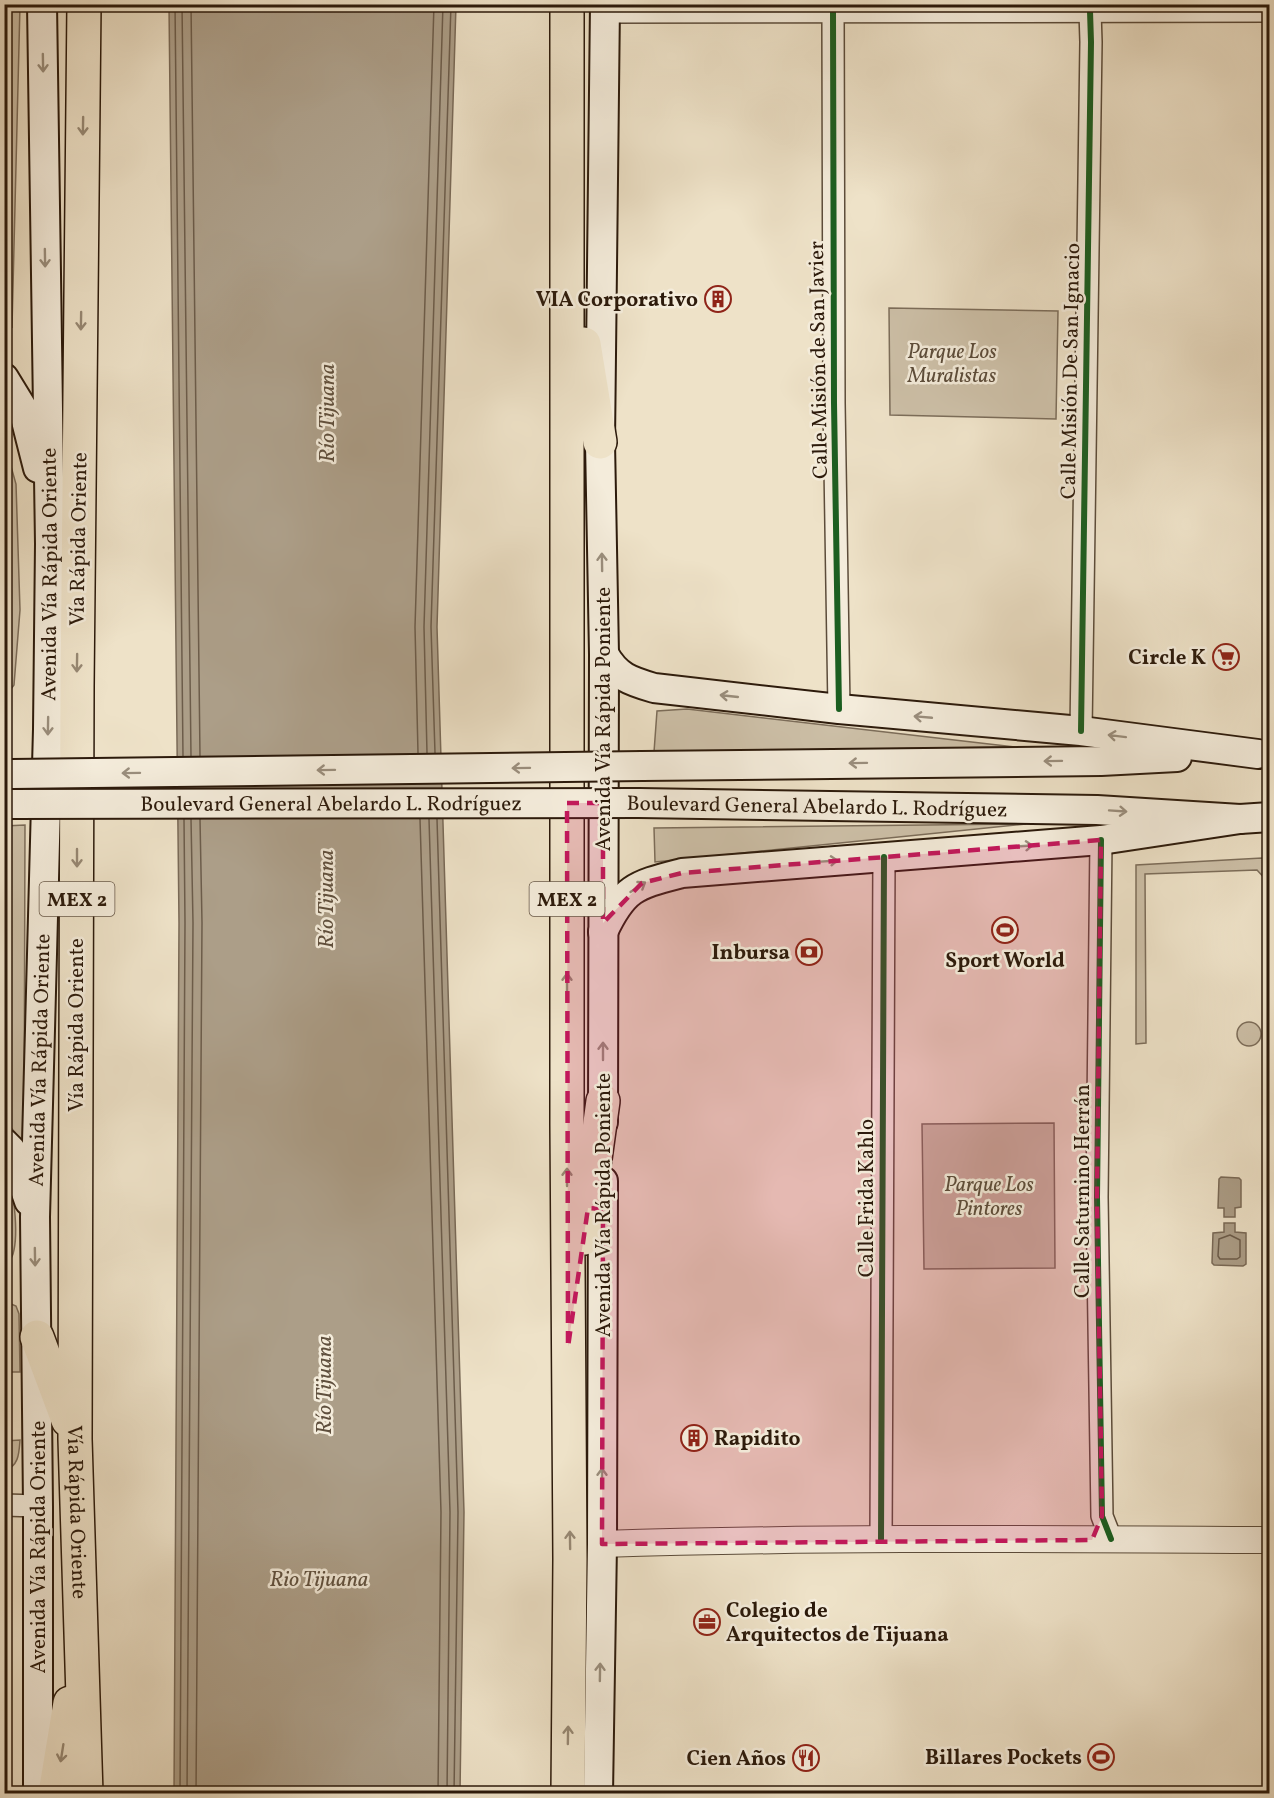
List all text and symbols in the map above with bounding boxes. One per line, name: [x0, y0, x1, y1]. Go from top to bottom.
one-way arrow: [37, 52, 49, 72]
one-way arrow: [77, 115, 89, 135]
street label: Calle Misión de San Javier: [803, 241, 836, 479]
street label: Calle Misión De San Ignacio: [1055, 243, 1088, 499]
one-way arrow: [39, 247, 51, 267]
building icon: VIA Corporativo: [703, 284, 733, 314]
place label: VIA Corporativo: [536, 286, 698, 315]
one-way arrow: [75, 310, 87, 330]
park label: Parque Los Muralistas: [907, 338, 997, 391]
water label: Río Tijuana: [313, 364, 344, 462]
street label: Avenida Vía Rápida Oriente: [35, 447, 66, 701]
street label: Vía Rápida Oriente: [63, 452, 96, 626]
one-way arrow: [596, 553, 608, 573]
street label: Avenida Vía Rápida Poniente: [590, 587, 619, 851]
supermarket icon: Circle K: [1211, 642, 1241, 672]
place label: Circle K: [1128, 644, 1206, 673]
one-way arrow: [71, 652, 83, 672]
one-way arrow: [719, 691, 739, 702]
one-way arrow: [913, 711, 933, 722]
one-way arrow: [42, 715, 54, 735]
one-way arrow: [1107, 730, 1127, 741]
one-way arrow: [1043, 755, 1063, 767]
one-way arrow: [848, 758, 868, 769]
one-way arrow: [511, 762, 531, 773]
one-way arrow: [316, 764, 336, 776]
one-way arrow: [121, 767, 141, 779]
street label: Boulevard General Abelardo L. Rodríguez: [140, 790, 522, 820]
street label: Boulevard General Abelardo L. Rodríguez: [626, 790, 1008, 825]
one-way arrow: [1107, 806, 1127, 817]
one-way arrow: [1013, 841, 1033, 852]
one-way arrow: [71, 847, 83, 867]
water label: Río Tijuana: [312, 850, 343, 948]
one-way arrow: [819, 855, 839, 866]
one-way arrow: [629, 881, 646, 894]
road number: MEX 2: [40, 882, 115, 916]
road number: MEX 2: [530, 882, 604, 916]
sports icon: Sport World: [990, 915, 1020, 945]
street label: Avenida Vía Rápida Oriente: [23, 933, 59, 1187]
bank icon: Inbursa: [794, 937, 824, 967]
street label: Vía Rápida Oriente: [63, 938, 92, 1112]
place label: Inbursa: [712, 939, 790, 968]
place label: Sport World: [945, 947, 1065, 976]
one-way arrow: [561, 973, 573, 993]
one-way arrow: [597, 1042, 609, 1062]
street label: Avenida Vía Rápida Poniente: [590, 1073, 619, 1337]
street label: Calle Saturnino Herrán: [1069, 1084, 1098, 1298]
street label: Calle Frida Kahlo: [853, 1119, 882, 1277]
one-way arrow: [561, 1168, 573, 1188]
park label: Parque Los Pintores: [944, 1171, 1034, 1224]
one-way arrow: [30, 1246, 41, 1266]
water label: Río Tijuana: [310, 1336, 341, 1434]
street label: Avenida Vía Rápida Oriente: [25, 1420, 54, 1673]
building icon: Rapidito: [679, 1423, 709, 1453]
street label: Vía Rápida Oriente: [59, 1425, 93, 1599]
place label: Rapidito: [714, 1425, 800, 1454]
one-way arrow: [596, 1468, 608, 1488]
one-way arrow: [564, 1531, 576, 1551]
water label: Rio Tijuana: [270, 1565, 368, 1596]
place label: Colegio de Arquitectos de Tijuana: [726, 1597, 949, 1650]
office icon: Colegio de Arquitectos de Tijuana: [692, 1607, 722, 1637]
one-way arrow: [594, 1663, 606, 1683]
one-way arrow: [563, 1726, 574, 1746]
one-way arrow: [56, 1742, 67, 1762]
sports icon: Billares Pockets: [1086, 1742, 1116, 1772]
restaurant icon: Cien Años: [791, 1743, 821, 1773]
place label: Billares Pockets: [925, 1744, 1082, 1773]
place label: Cien Años: [687, 1745, 786, 1774]

